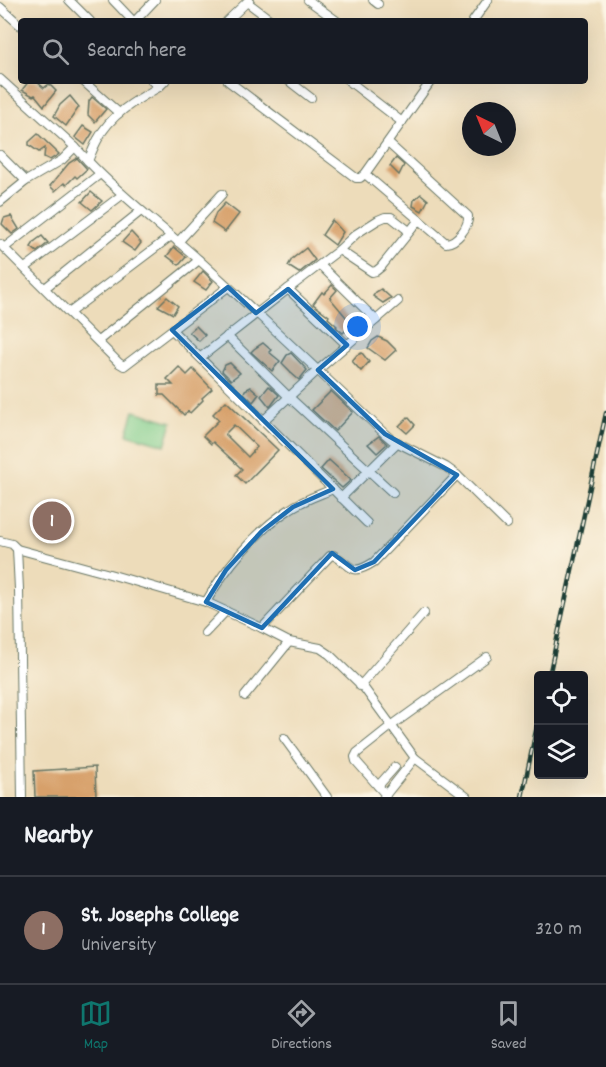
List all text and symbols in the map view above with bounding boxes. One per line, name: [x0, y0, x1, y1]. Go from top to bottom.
search box: [18, 18, 588, 84]
icon: search: [39, 35, 72, 68]
text: Search here: [87, 36, 186, 67]
north arrow: [462, 102, 516, 156]
your location: [343, 312, 372, 341]
pin: 1: [32, 498, 72, 544]
map controls: [534, 671, 588, 779]
button: locate: [534, 671, 588, 725]
button: layers: [534, 725, 588, 779]
text: Nearby: [24, 818, 92, 855]
text: St. Josephs College: [81, 901, 239, 932]
text: 1: [41, 916, 46, 944]
text: 320 m: [535, 916, 582, 944]
text: University: [81, 932, 156, 960]
tab: Map: [79, 997, 112, 1056]
tab: Directions: [271, 997, 332, 1056]
tab: Saved: [491, 997, 527, 1056]

